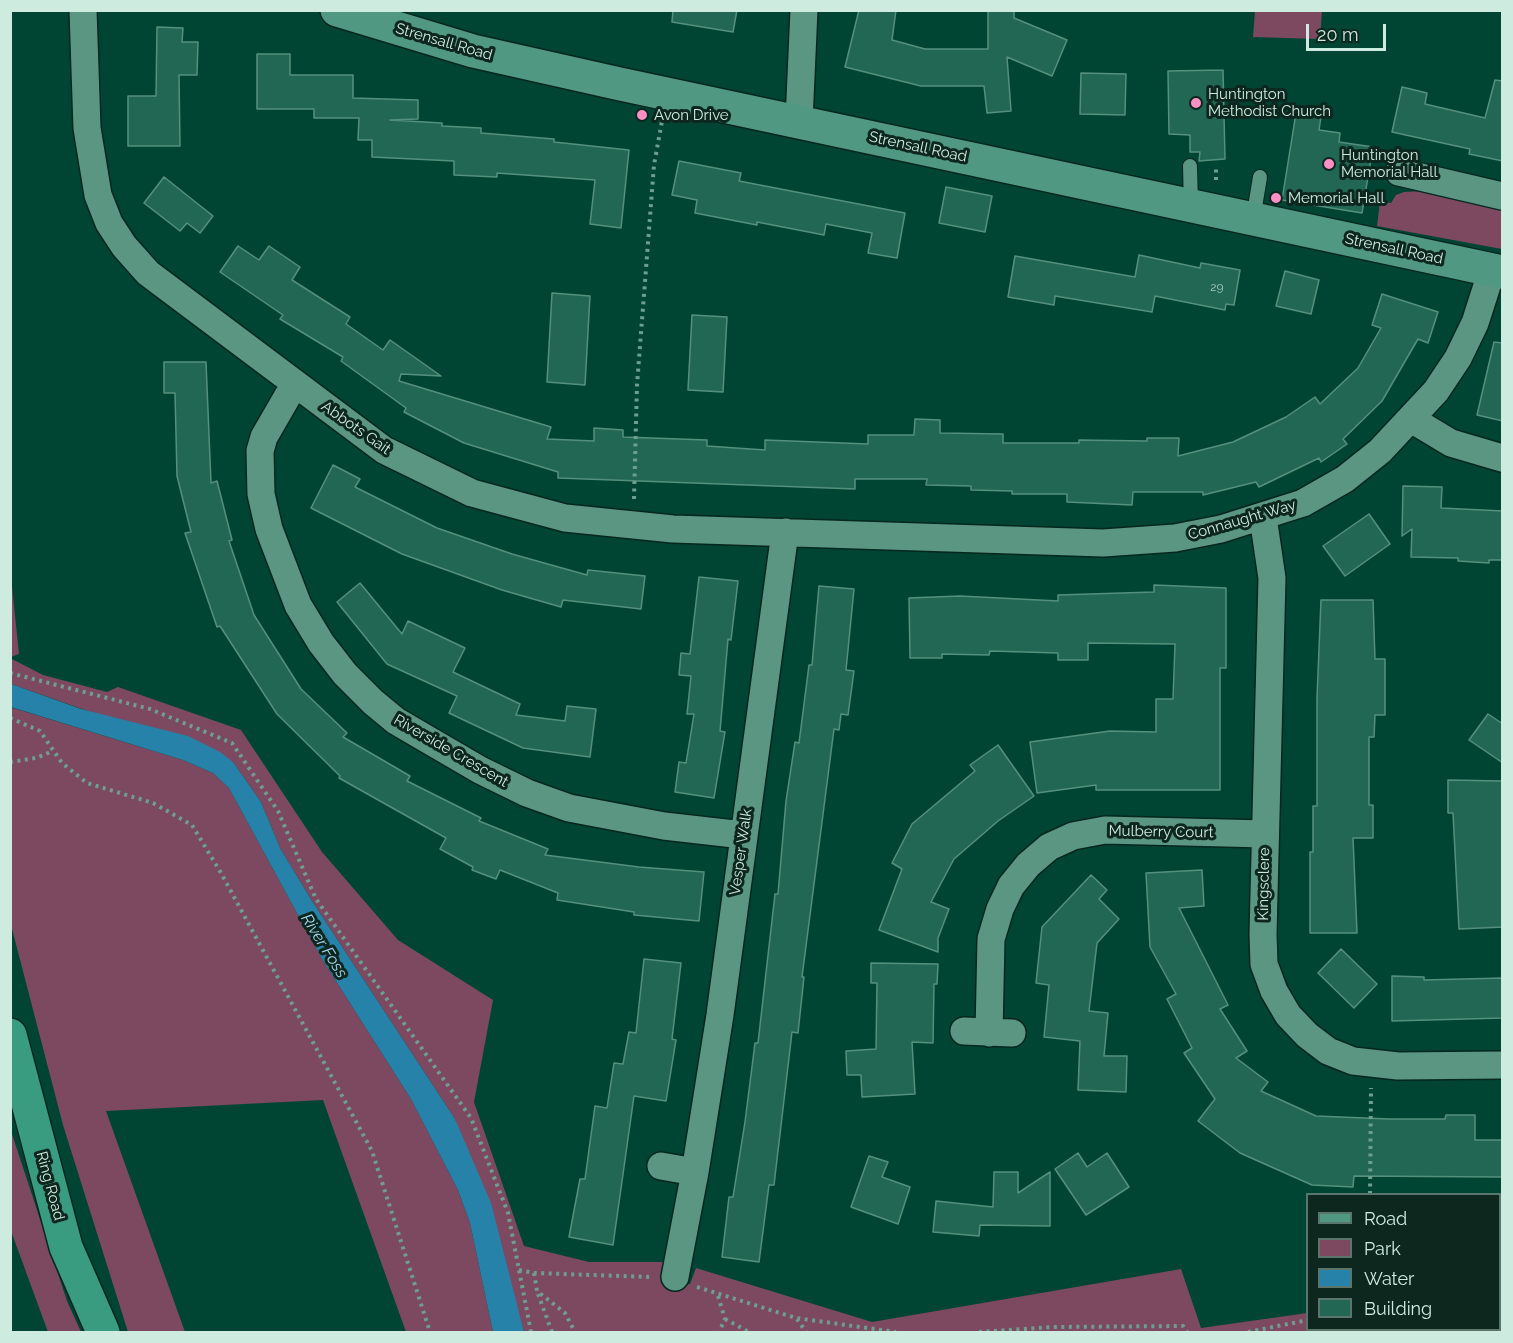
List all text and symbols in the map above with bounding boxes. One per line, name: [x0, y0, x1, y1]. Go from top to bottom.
scale bar: [1309, 12, 1388, 50]
street label: Strensall Road: [393, 20, 495, 64]
text: 20 m: [1317, 24, 1359, 45]
place label: Huntington Methodist Church: [1208, 85, 1331, 120]
marker: Huntington Methodist Church: [1189, 96, 1203, 110]
place label: Avon Drive: [654, 106, 729, 124]
marker: Avon Drive: [635, 108, 649, 122]
street label: Strensall Road: [867, 128, 969, 166]
place label: Huntington Memorial Hall: [1341, 146, 1437, 181]
marker: Huntington Memorial Hall: [1322, 157, 1336, 171]
place label: Memorial Hall: [1288, 189, 1384, 207]
marker: Memorial Hall: [1269, 191, 1283, 205]
street label: Strensall Road: [1343, 230, 1445, 268]
house number: 29: [1210, 280, 1224, 294]
street label: Abbots Gait: [318, 397, 394, 459]
street label: Connaught Way: [1186, 496, 1298, 544]
street label: Riverside Crescent: [391, 711, 511, 791]
street label: Vesper Walk: [726, 807, 756, 897]
street label: Mulberry Court: [1108, 822, 1214, 842]
street label: Kingsclere: [1254, 847, 1274, 921]
water label: River Foss: [297, 910, 351, 982]
street label: Ring Road: [32, 1149, 68, 1223]
legend: [1306, 1193, 1501, 1331]
text: Road: [1364, 1208, 1407, 1229]
text: Park: [1364, 1238, 1401, 1259]
text: Water: [1364, 1268, 1414, 1289]
text: Building: [1364, 1298, 1432, 1319]

